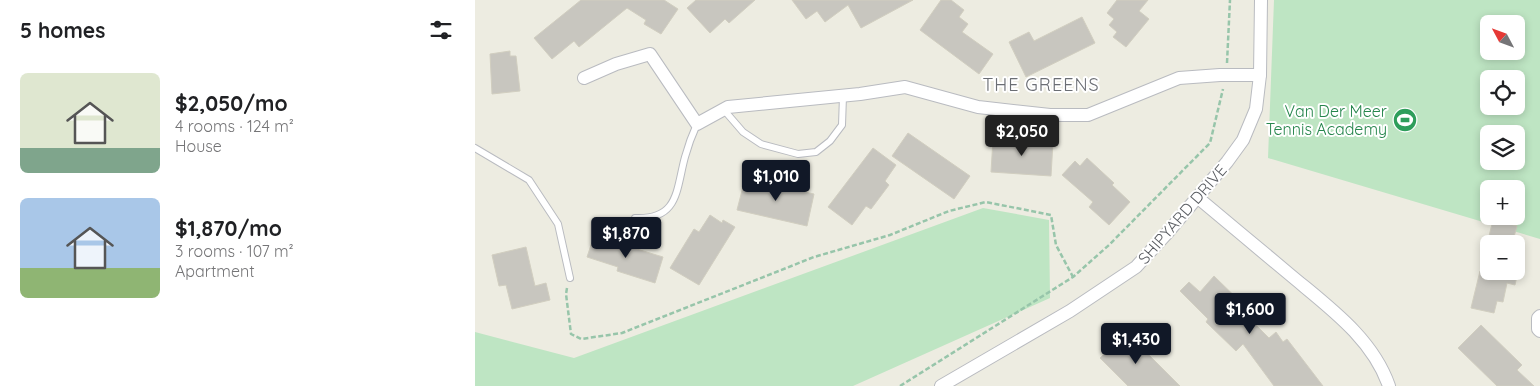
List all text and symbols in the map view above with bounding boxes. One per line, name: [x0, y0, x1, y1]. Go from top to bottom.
north arrow: [1480, 15, 1525, 60]
map controls: [1480, 15, 1525, 280]
icon: filters: [427, 16, 455, 44]
text: 5 homes: [20, 17, 105, 43]
button: locate: [1480, 70, 1525, 115]
district label: THE GREENS: [982, 73, 1100, 96]
text: $2,050/mo: [175, 90, 288, 116]
icon: home: [60, 93, 120, 153]
place label: Van Der Meer Tennis Academy: [1266, 101, 1387, 139]
sports icon: Van Der Meer Tennis Academy: [1392, 107, 1418, 133]
pin: $2,050: [981, 114, 1063, 157]
text: 4 rooms · 124 m²: [175, 116, 294, 136]
text: $2,050: [996, 121, 1048, 141]
button: layers: [1480, 125, 1525, 170]
text: House: [175, 136, 222, 156]
pin: $1,010: [735, 160, 817, 202]
street label: SHIPYARD DRIVE: [1133, 160, 1231, 268]
text: $1,010: [753, 166, 799, 186]
button: +: [1480, 180, 1525, 225]
text: $1,870/mo: [175, 215, 282, 241]
pin: $1,870: [585, 216, 667, 259]
icon: home: [60, 218, 120, 278]
text: $1,870: [602, 223, 650, 243]
button: −: [1480, 235, 1525, 280]
text: 3 rooms · 107 m²: [175, 241, 294, 261]
text: Apartment: [175, 261, 255, 281]
pin: $1,600: [1209, 292, 1291, 335]
text: $1,600: [1226, 299, 1274, 319]
pin: $1,430: [1095, 322, 1177, 365]
text: $1,430: [1112, 329, 1160, 349]

